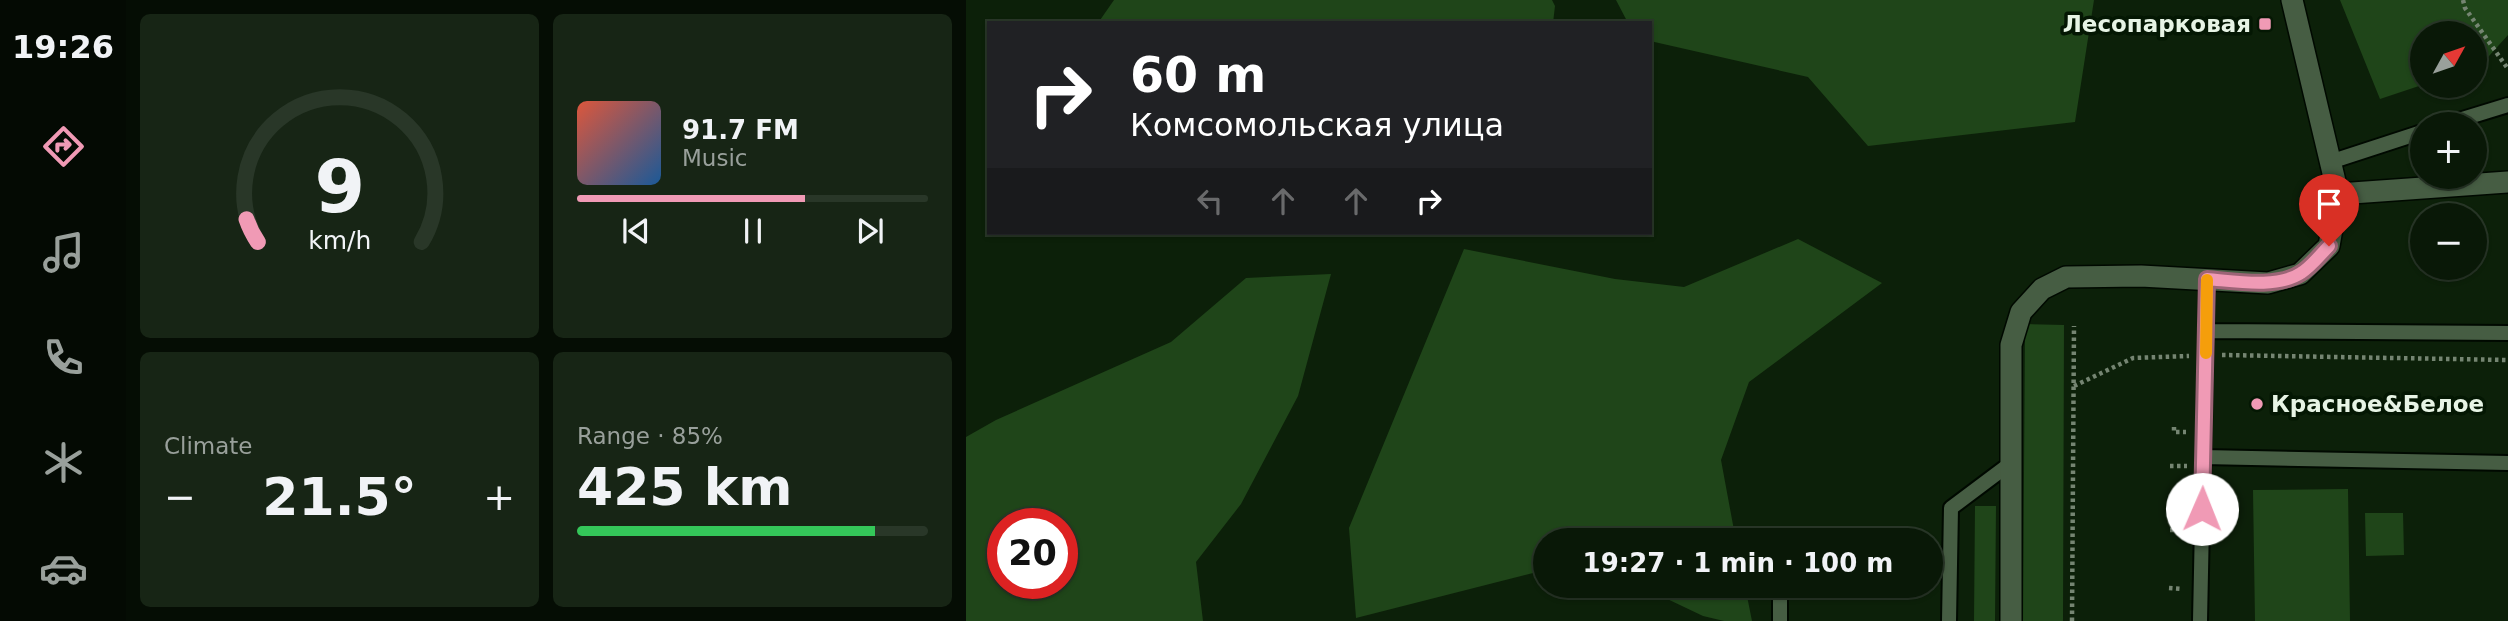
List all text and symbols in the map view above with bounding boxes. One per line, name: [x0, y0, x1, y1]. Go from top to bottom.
place label: Лесопарковая: [2063, 11, 2251, 37]
marker: Лесопарковая: [2257, 16, 2273, 32]
north arrow: [2410, 21, 2487, 98]
map controls: [2410, 21, 2487, 280]
text: 19:26: [12, 28, 114, 66]
text: 60 m: [1130, 47, 1266, 104]
icon: right: [1015, 49, 1106, 140]
text: Комсомольская улица: [1130, 106, 1504, 144]
button: +: [2410, 112, 2487, 189]
text: 91.7 FM: [682, 115, 799, 145]
icon: directions: [39, 122, 88, 171]
text: 9: [314, 144, 365, 229]
text: Music: [682, 145, 747, 171]
pin: [2299, 174, 2359, 246]
icon: left: [1191, 182, 1229, 220]
icon: ahead: [1264, 182, 1302, 220]
icon: ahead: [1337, 182, 1375, 220]
icon: right: [1410, 182, 1448, 220]
icon: arrive: [2310, 185, 2348, 223]
button: −: [2410, 203, 2487, 280]
icon: previous: [617, 212, 655, 250]
icon: pause: [734, 212, 772, 250]
icon: next: [851, 212, 889, 250]
text: km/h: [308, 226, 371, 255]
icon: music: [39, 228, 88, 277]
icon: phone: [39, 333, 88, 382]
place label: Красное&Белое: [2271, 391, 2484, 417]
marker: Красное&Белое: [2249, 396, 2265, 412]
text: Range · 85%: [577, 423, 723, 449]
text: Climate: [164, 433, 253, 459]
icon: climate: [39, 438, 88, 487]
text: 425 km: [577, 457, 792, 517]
text: 21.5°: [262, 467, 417, 527]
position arrow: [2165, 472, 2239, 546]
text: −: [164, 475, 196, 519]
text: +: [483, 475, 515, 519]
speed limit sign: 20: [987, 508, 1078, 599]
icon: car: [39, 544, 88, 593]
text: 19:27 · 1 min · 100 m: [1583, 548, 1893, 578]

